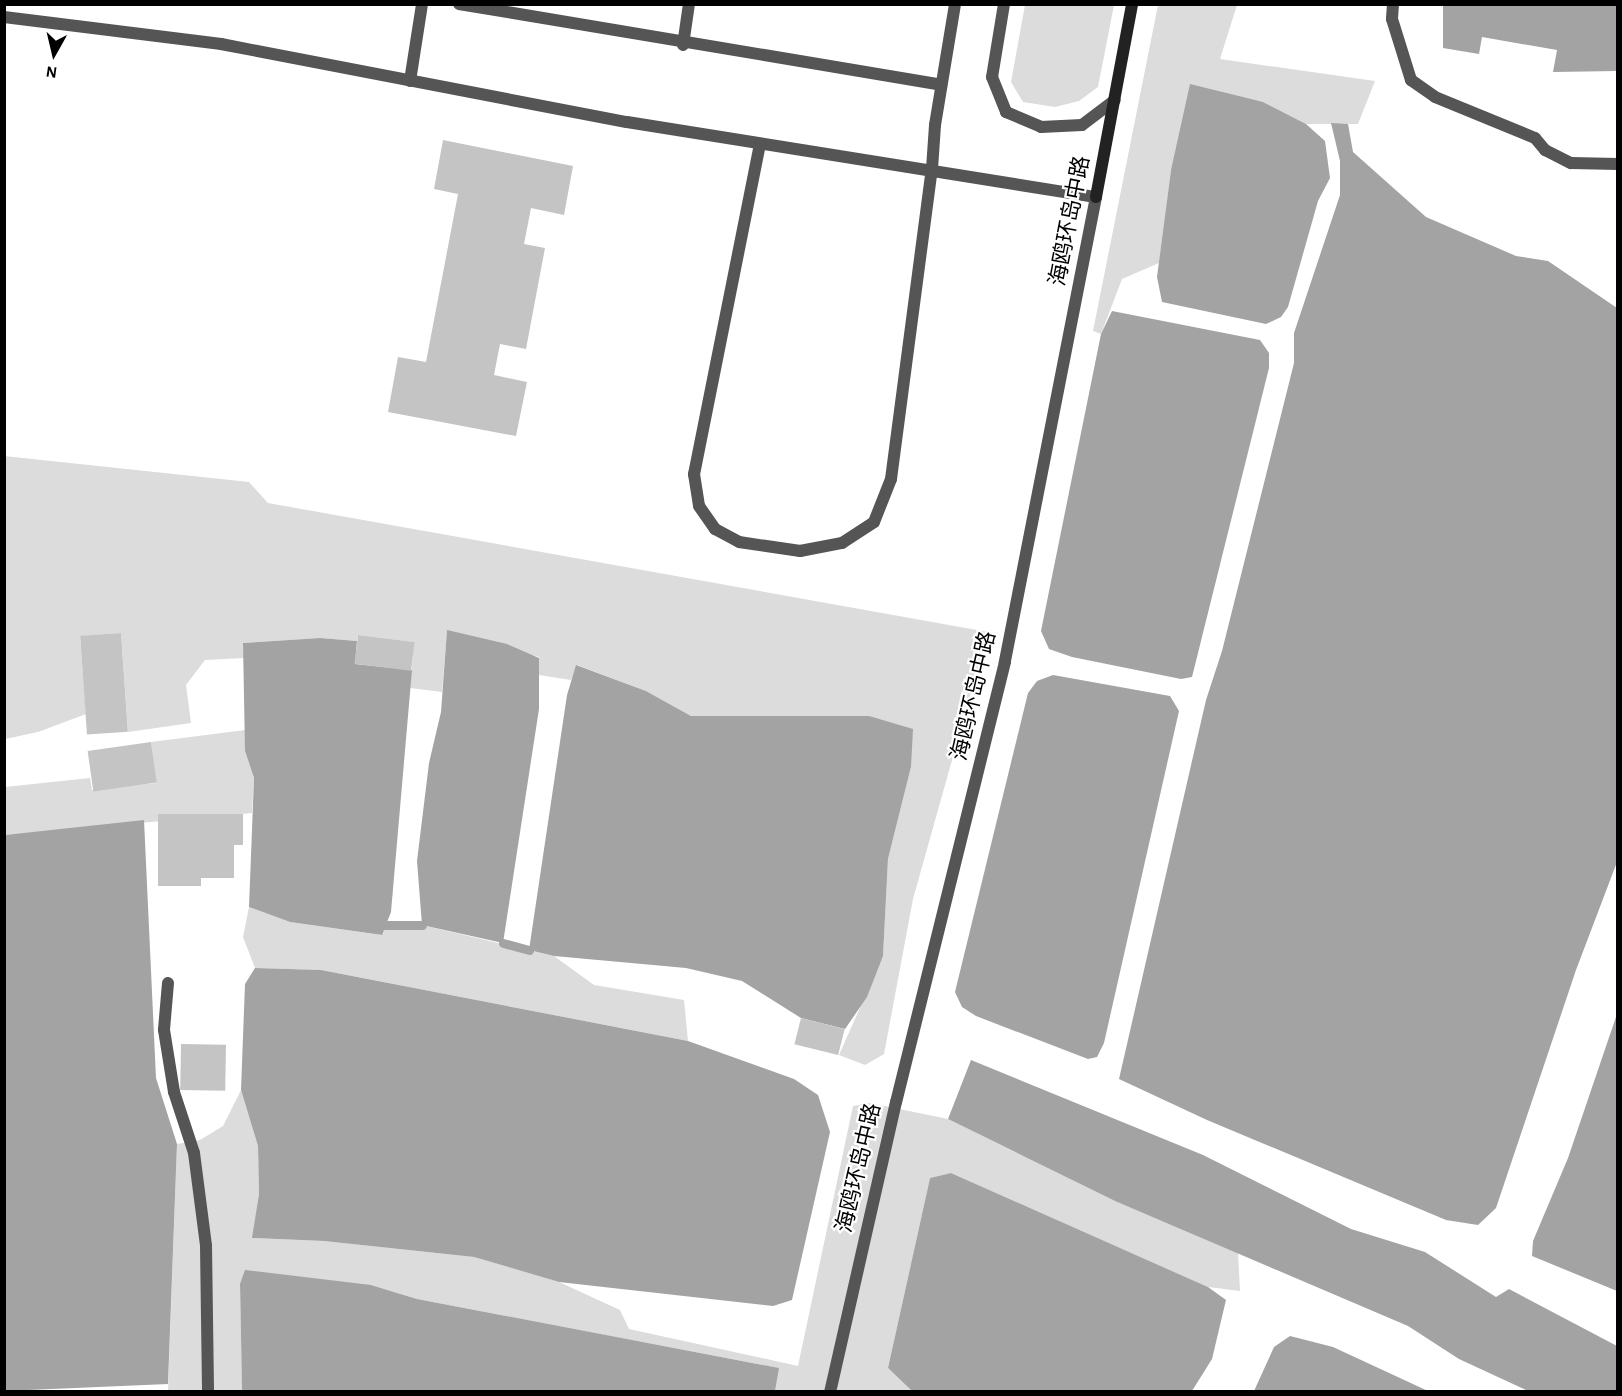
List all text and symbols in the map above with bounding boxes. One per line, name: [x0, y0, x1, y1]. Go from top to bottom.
north arrow: [24, 24, 84, 84]
text: N: [45, 63, 58, 81]
street label: 海鸥环岛中路: [1044, 154, 1096, 288]
street label: 海鸥环岛中路: [946, 629, 1002, 763]
street label: 海鸥环岛中路: [831, 1101, 887, 1235]

